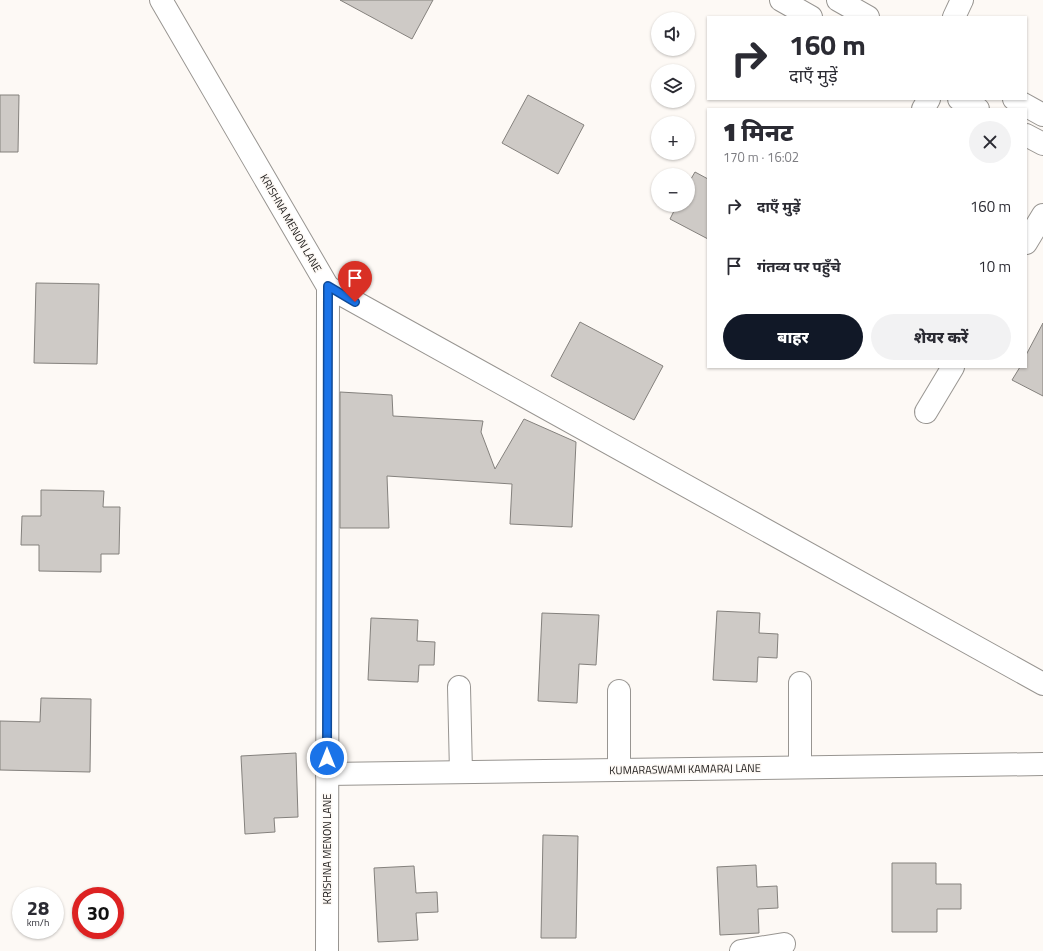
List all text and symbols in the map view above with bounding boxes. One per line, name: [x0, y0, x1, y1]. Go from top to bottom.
map controls: [651, 12, 695, 212]
button: sound: [651, 12, 695, 56]
text: 160 m: [789, 23, 866, 66]
icon: right: [723, 32, 775, 84]
text: दाएँ मुड़ें: [789, 62, 838, 89]
button: layers: [651, 64, 695, 108]
text: 1 मिनट: [723, 114, 793, 150]
button: +: [651, 116, 695, 160]
button: close: [969, 121, 1011, 163]
text: 170 m · 16:02: [723, 147, 799, 167]
button: −: [651, 168, 695, 212]
street label: KRISHNA MENON LANE: [256, 171, 326, 275]
icon: right: [723, 195, 745, 217]
text: दाएँ मुड़ें: [757, 195, 801, 218]
text: 160 m: [970, 195, 1011, 218]
icon: arrive: [723, 255, 745, 277]
text: गंतव्य पर पहुँचे: [757, 255, 841, 278]
text: 10 m: [978, 255, 1011, 278]
pin: [338, 261, 372, 302]
icon: arrive: [344, 267, 366, 289]
button: बाहर: [723, 314, 863, 360]
button: शेयर करें: [871, 314, 1011, 360]
position arrow: [306, 737, 348, 779]
street label: KUMARASWAMI KAMARAJ LANE: [609, 760, 761, 778]
street label: KRISHNA MENON LANE: [319, 794, 335, 904]
speed limit sign: 30: [72, 887, 124, 939]
text: 28: [27, 892, 49, 923]
text: km/h: [27, 915, 49, 930]

